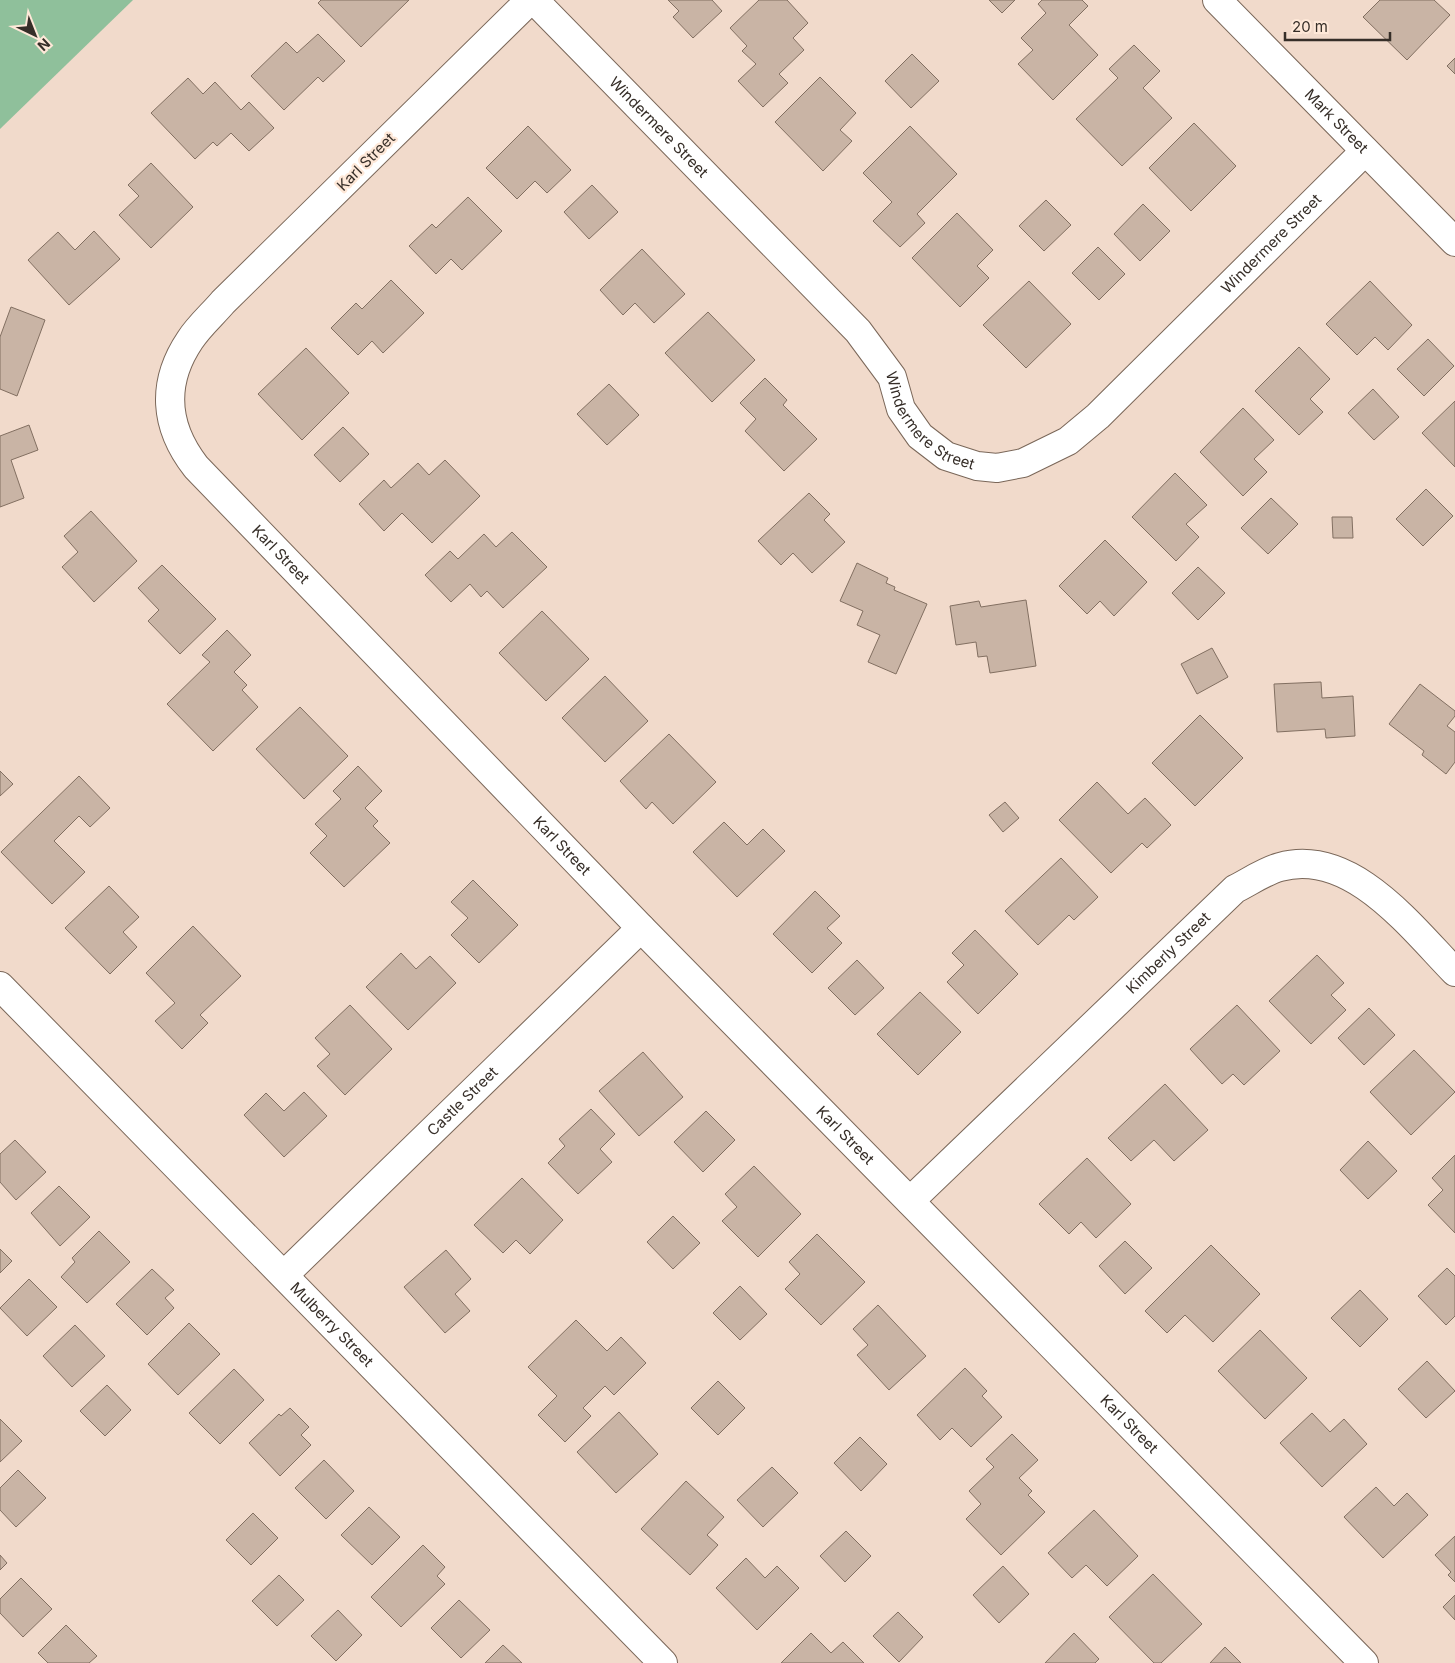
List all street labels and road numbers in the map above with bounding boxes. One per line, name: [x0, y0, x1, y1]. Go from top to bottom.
street label: Windermere Street: [605, 72, 712, 181]
street label: Mark Street: [1301, 85, 1372, 157]
street label: Karl Street: [333, 129, 399, 195]
street label: Windermere Street: [1217, 190, 1325, 297]
street label: Windermere Street: [882, 369, 977, 474]
street label: Karl Street: [248, 521, 314, 588]
street label: Karl Street: [529, 812, 595, 879]
street label: Kimberly Street: [1122, 908, 1214, 998]
street label: Castle Street: [423, 1062, 502, 1140]
street label: Karl Street: [812, 1102, 878, 1168]
street label: Mulberry Street: [286, 1278, 378, 1371]
street label: Karl Street: [1096, 1391, 1162, 1457]

